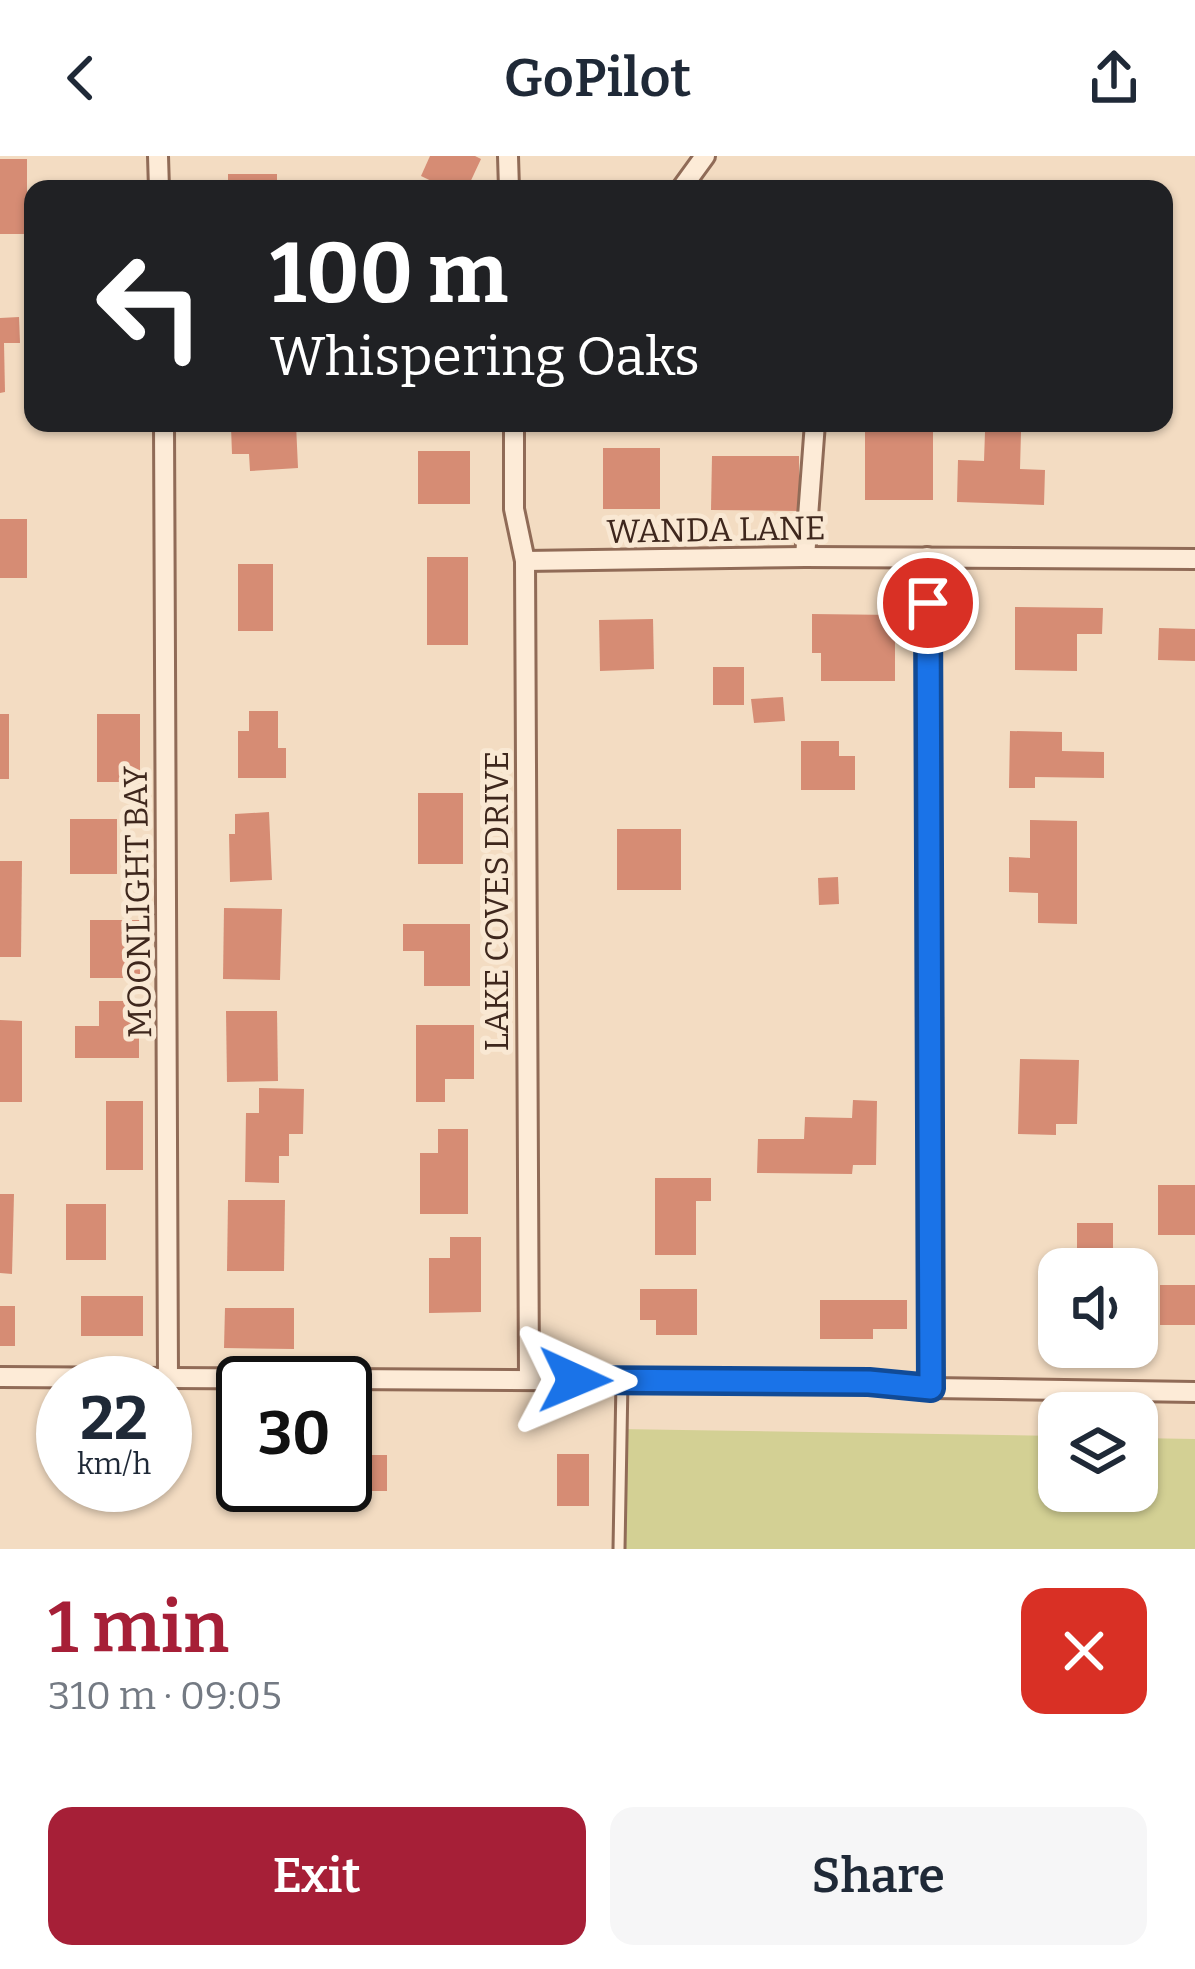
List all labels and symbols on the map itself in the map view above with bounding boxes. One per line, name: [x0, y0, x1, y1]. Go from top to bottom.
street label: WANDA LANE: [606, 508, 826, 552]
pin: [877, 552, 979, 654]
street label: LAKE COVES DRIVE: [477, 751, 517, 1051]
street label: MOONLIGHT BAY: [116, 765, 160, 1038]
position arrow: [512, 1317, 638, 1443]
speed limit sign: 30: [216, 1356, 372, 1512]

